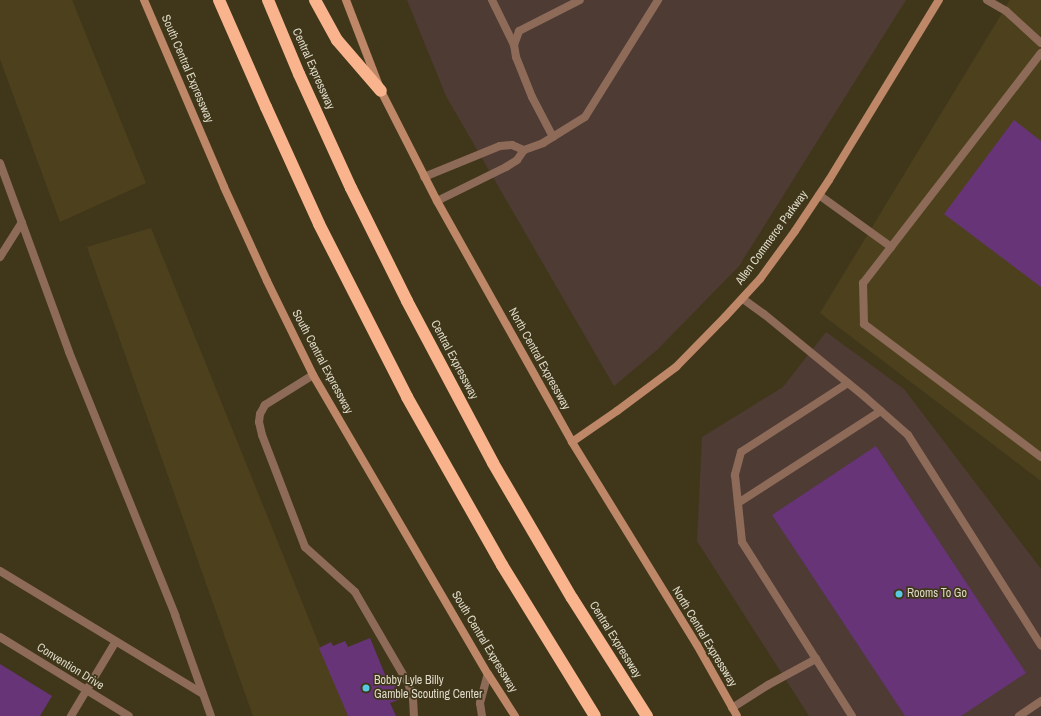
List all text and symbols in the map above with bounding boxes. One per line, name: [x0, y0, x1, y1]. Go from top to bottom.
street label: South Central Expressway: [158, 13, 216, 125]
street label: Central Expressway: [289, 26, 337, 112]
street label: Allen Commerce Parkway: [733, 188, 811, 288]
street label: North Central Expressway: [505, 306, 573, 412]
street label: South Central Expressway: [288, 307, 356, 417]
street label: Central Expressway: [427, 318, 481, 402]
street label: North Central Expressway: [668, 584, 740, 690]
place label: Rooms To Go: [907, 587, 967, 601]
street label: South Central Expressway: [448, 589, 520, 695]
marker: Rooms To Go: [894, 589, 904, 599]
street label: Central Expressway: [586, 599, 644, 681]
street label: Convention Drive: [34, 641, 106, 693]
place label: Bobby Lyle Billy Gamble Scouting Center: [374, 674, 482, 702]
marker: Bobby Lyle Billy Gamble Scouting Center: [361, 683, 371, 693]

